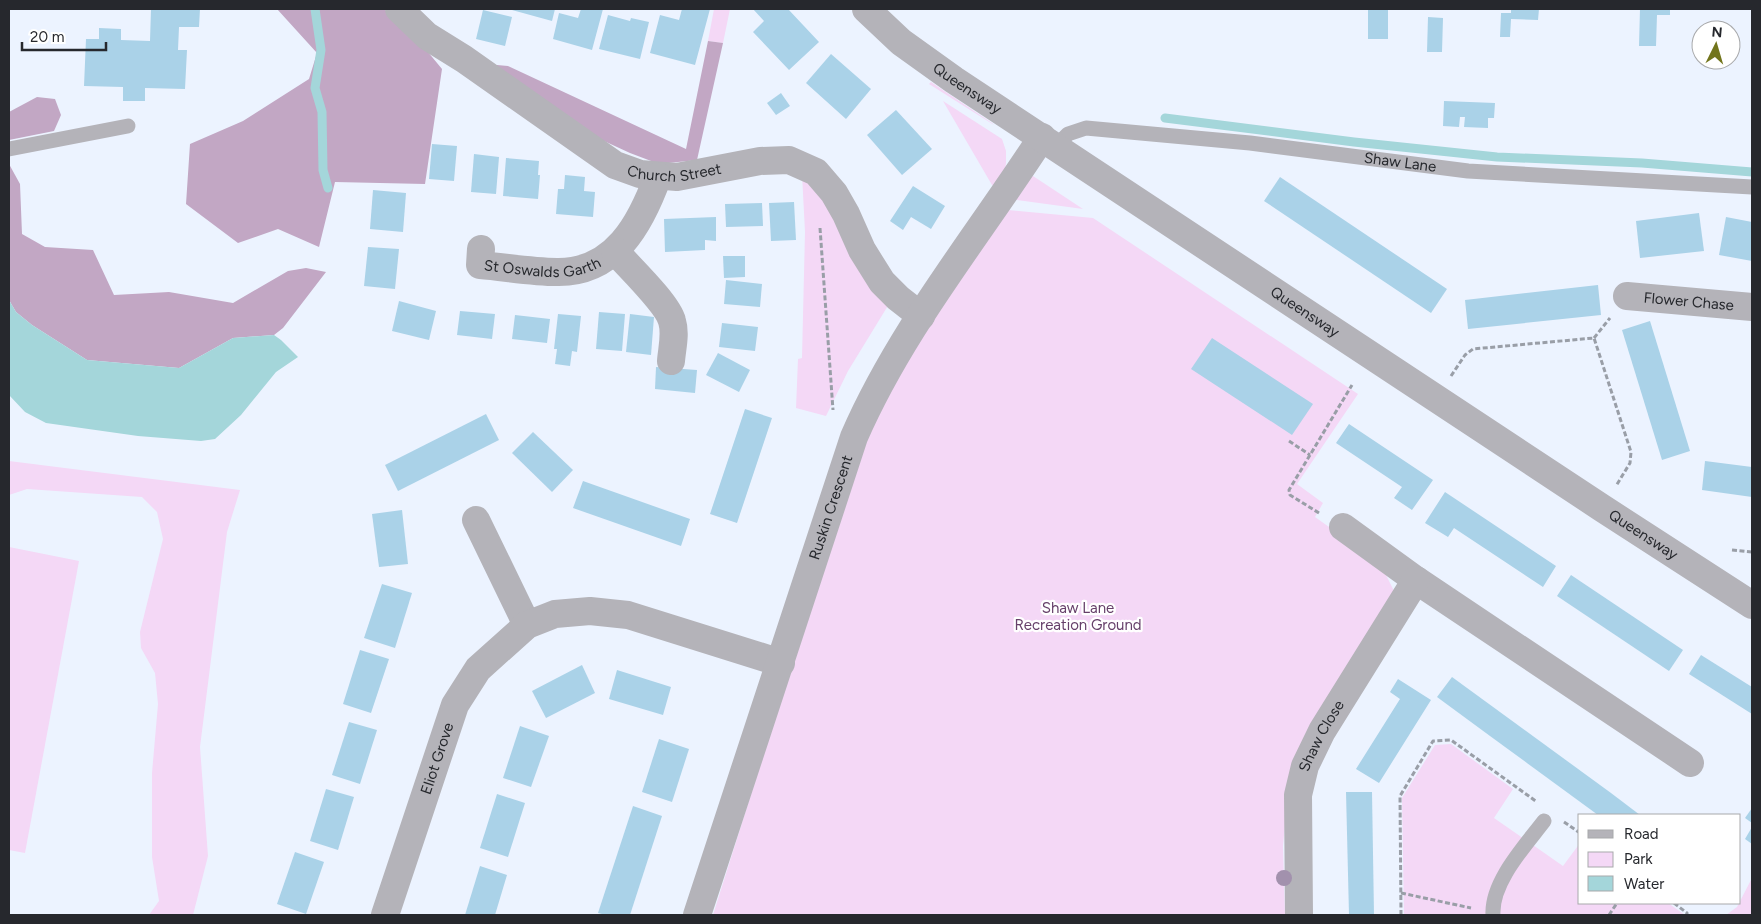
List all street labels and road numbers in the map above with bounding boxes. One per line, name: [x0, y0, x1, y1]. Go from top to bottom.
street label: Queensway: [929, 59, 1005, 118]
street label: Shaw Lane: [1363, 149, 1437, 176]
street label: Church Street: [625, 160, 723, 186]
street label: St Oswalds Garth: [483, 254, 604, 281]
street label: Queensway: [1267, 283, 1343, 341]
street label: Flower Chase: [1643, 288, 1735, 314]
street label: Ruskin Crescent: [805, 452, 857, 562]
street label: Queensway: [1605, 506, 1681, 564]
street label: Shaw Close: [1295, 697, 1348, 773]
street label: Eliot Grove: [417, 720, 458, 797]

